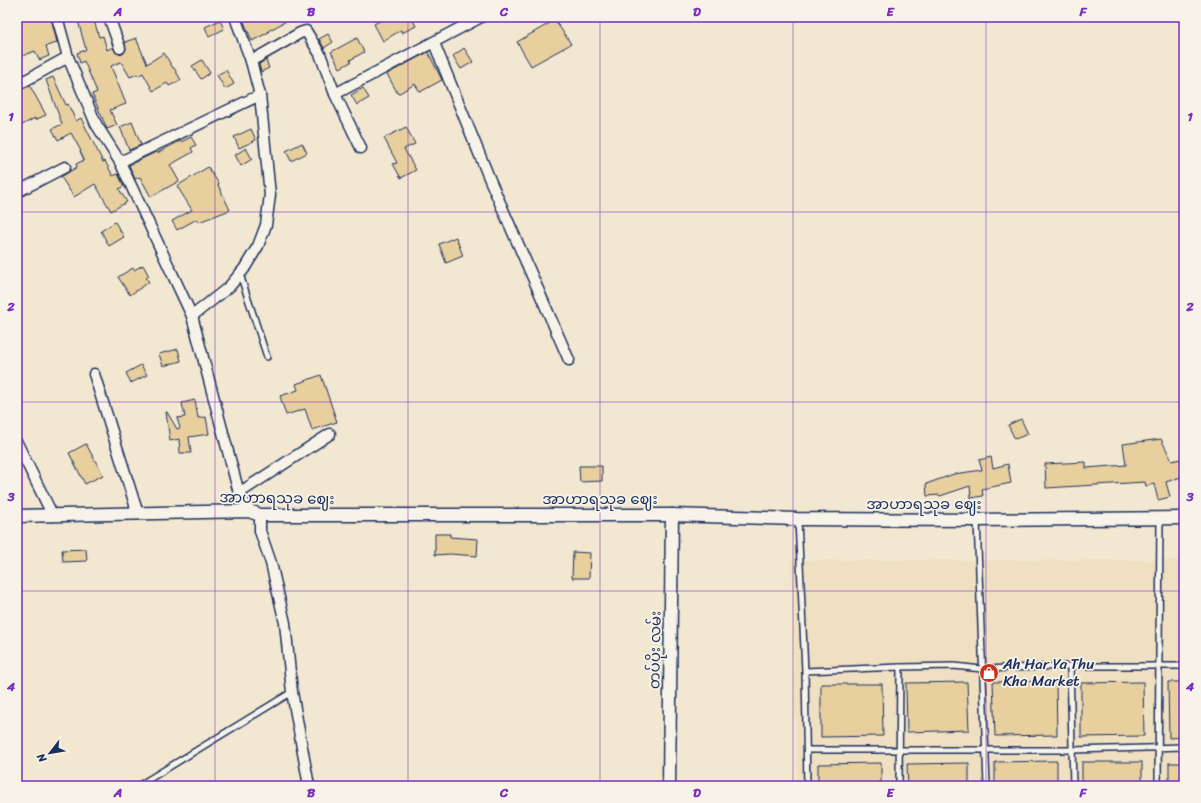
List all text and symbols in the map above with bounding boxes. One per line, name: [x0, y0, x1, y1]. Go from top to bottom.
text: A: [113, 0, 122, 23]
text: B: [307, 0, 316, 23]
text: C: [499, 0, 509, 23]
text: D: [693, 0, 701, 23]
text: E: [886, 0, 895, 23]
text: F: [1078, 0, 1087, 23]
text: 1: [8, 105, 14, 128]
text: 1: [1187, 105, 1193, 128]
text: 2: [6, 295, 15, 318]
text: 2: [1185, 295, 1194, 318]
street label: အာဟာရသုခ ဈေး: [219, 484, 335, 512]
text: 3: [6, 485, 15, 508]
text: 3: [1185, 485, 1194, 508]
street label: အာဟာရသုခ ဈေး: [542, 486, 658, 512]
street label: အာဟာရသုခ ဈေး: [866, 491, 982, 517]
street label: တပ်ပိုး လမ်း: [641, 611, 669, 689]
place label: Ah Har Ya Thu Kha Market: [1002, 651, 1094, 694]
shop icon: Ah Har Ya Thu Kha Market: [978, 662, 1000, 684]
text: 4: [6, 675, 16, 698]
text: 4: [1185, 675, 1195, 698]
north arrow: [30, 733, 70, 773]
text: N: [32, 749, 52, 767]
text: A: [113, 781, 122, 803]
text: B: [307, 781, 316, 803]
text: C: [499, 781, 509, 803]
text: D: [693, 781, 701, 803]
text: E: [886, 781, 895, 803]
text: F: [1078, 781, 1087, 803]

